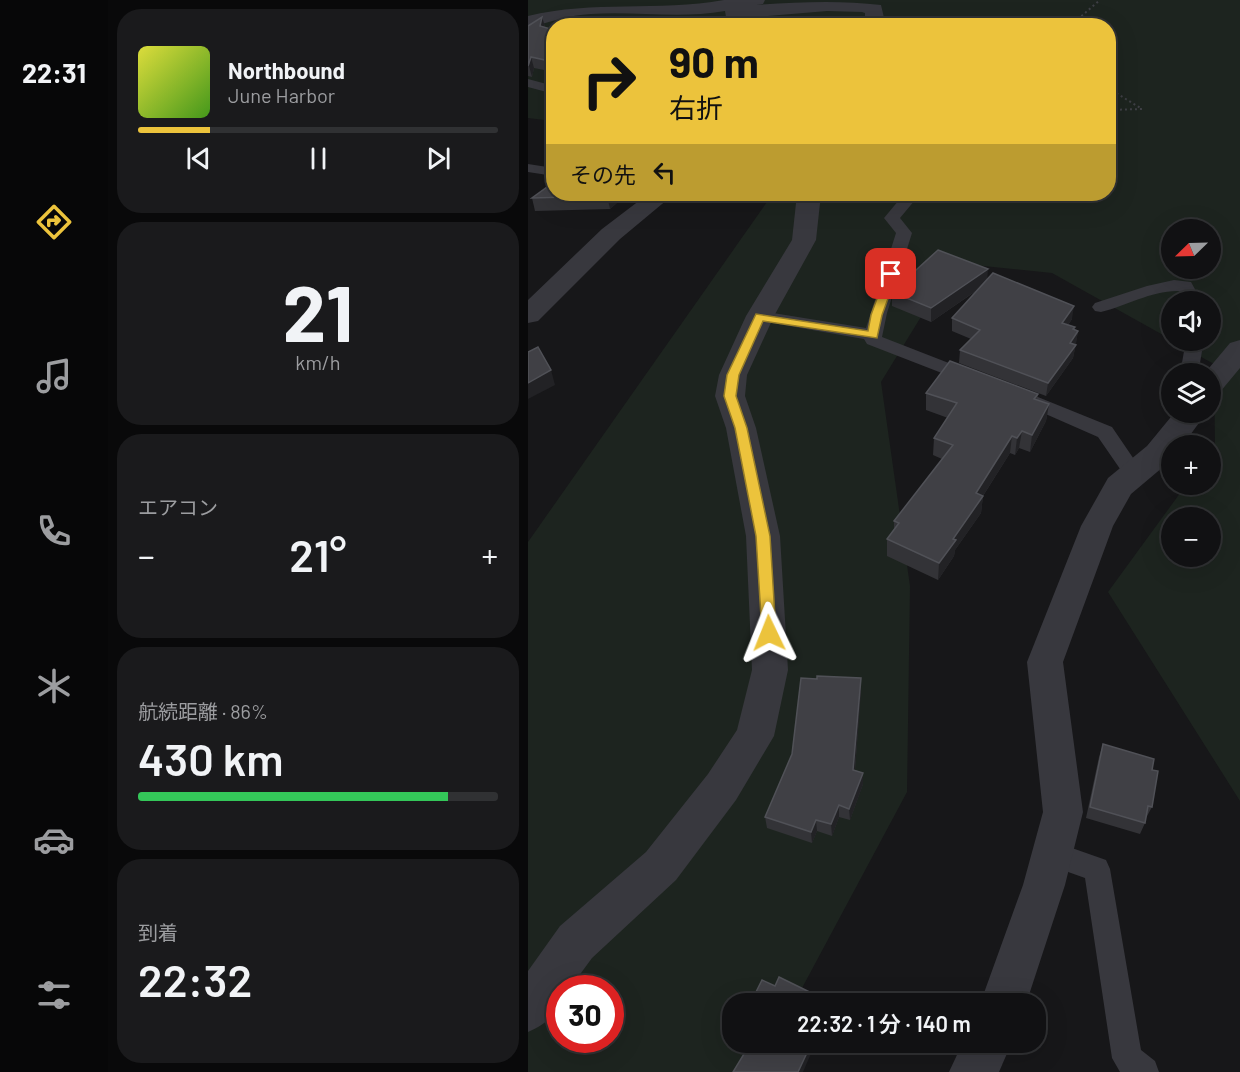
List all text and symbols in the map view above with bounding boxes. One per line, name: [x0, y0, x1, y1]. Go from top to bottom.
text: 90 m: [669, 36, 759, 86]
icon: right: [570, 42, 648, 120]
text: 22:31: [22, 56, 86, 88]
text: Northbound: [228, 57, 345, 83]
text: June Harbor: [228, 83, 335, 107]
text: 右折: [669, 91, 723, 123]
icon: previous: [182, 142, 215, 175]
icon: pause: [302, 142, 335, 175]
icon: next: [422, 142, 455, 175]
icon: left: [648, 156, 681, 189]
text: その先: [570, 161, 636, 187]
icon: directions: [33, 201, 75, 243]
north arrow: [1161, 219, 1221, 279]
map controls: [1161, 219, 1221, 567]
pin: [865, 248, 916, 299]
icon: arrive: [874, 257, 907, 290]
text: 21: [283, 264, 353, 358]
button: sound: [1161, 291, 1221, 351]
text: km/h: [295, 350, 341, 374]
icon: music: [33, 355, 75, 397]
button: layers: [1161, 363, 1221, 423]
button: +: [1161, 435, 1221, 495]
text: エアコン: [138, 495, 218, 519]
button: −: [1161, 507, 1221, 567]
icon: phone: [33, 510, 75, 552]
text: 21°: [289, 527, 347, 581]
text: −: [138, 535, 155, 575]
text: +: [481, 535, 498, 575]
position arrow: [737, 601, 801, 665]
icon: climate: [33, 665, 75, 707]
text: 航続距離 · 86%: [138, 699, 268, 723]
text: 430 km: [138, 731, 284, 785]
icon: car: [33, 819, 75, 861]
text: 到着: [138, 920, 178, 944]
text: 22:32: [138, 952, 252, 1006]
icon: filters: [33, 974, 75, 1016]
speed limit sign: 30: [546, 975, 624, 1053]
text: 22:32 · 1 分 · 140 m: [797, 1010, 971, 1036]

